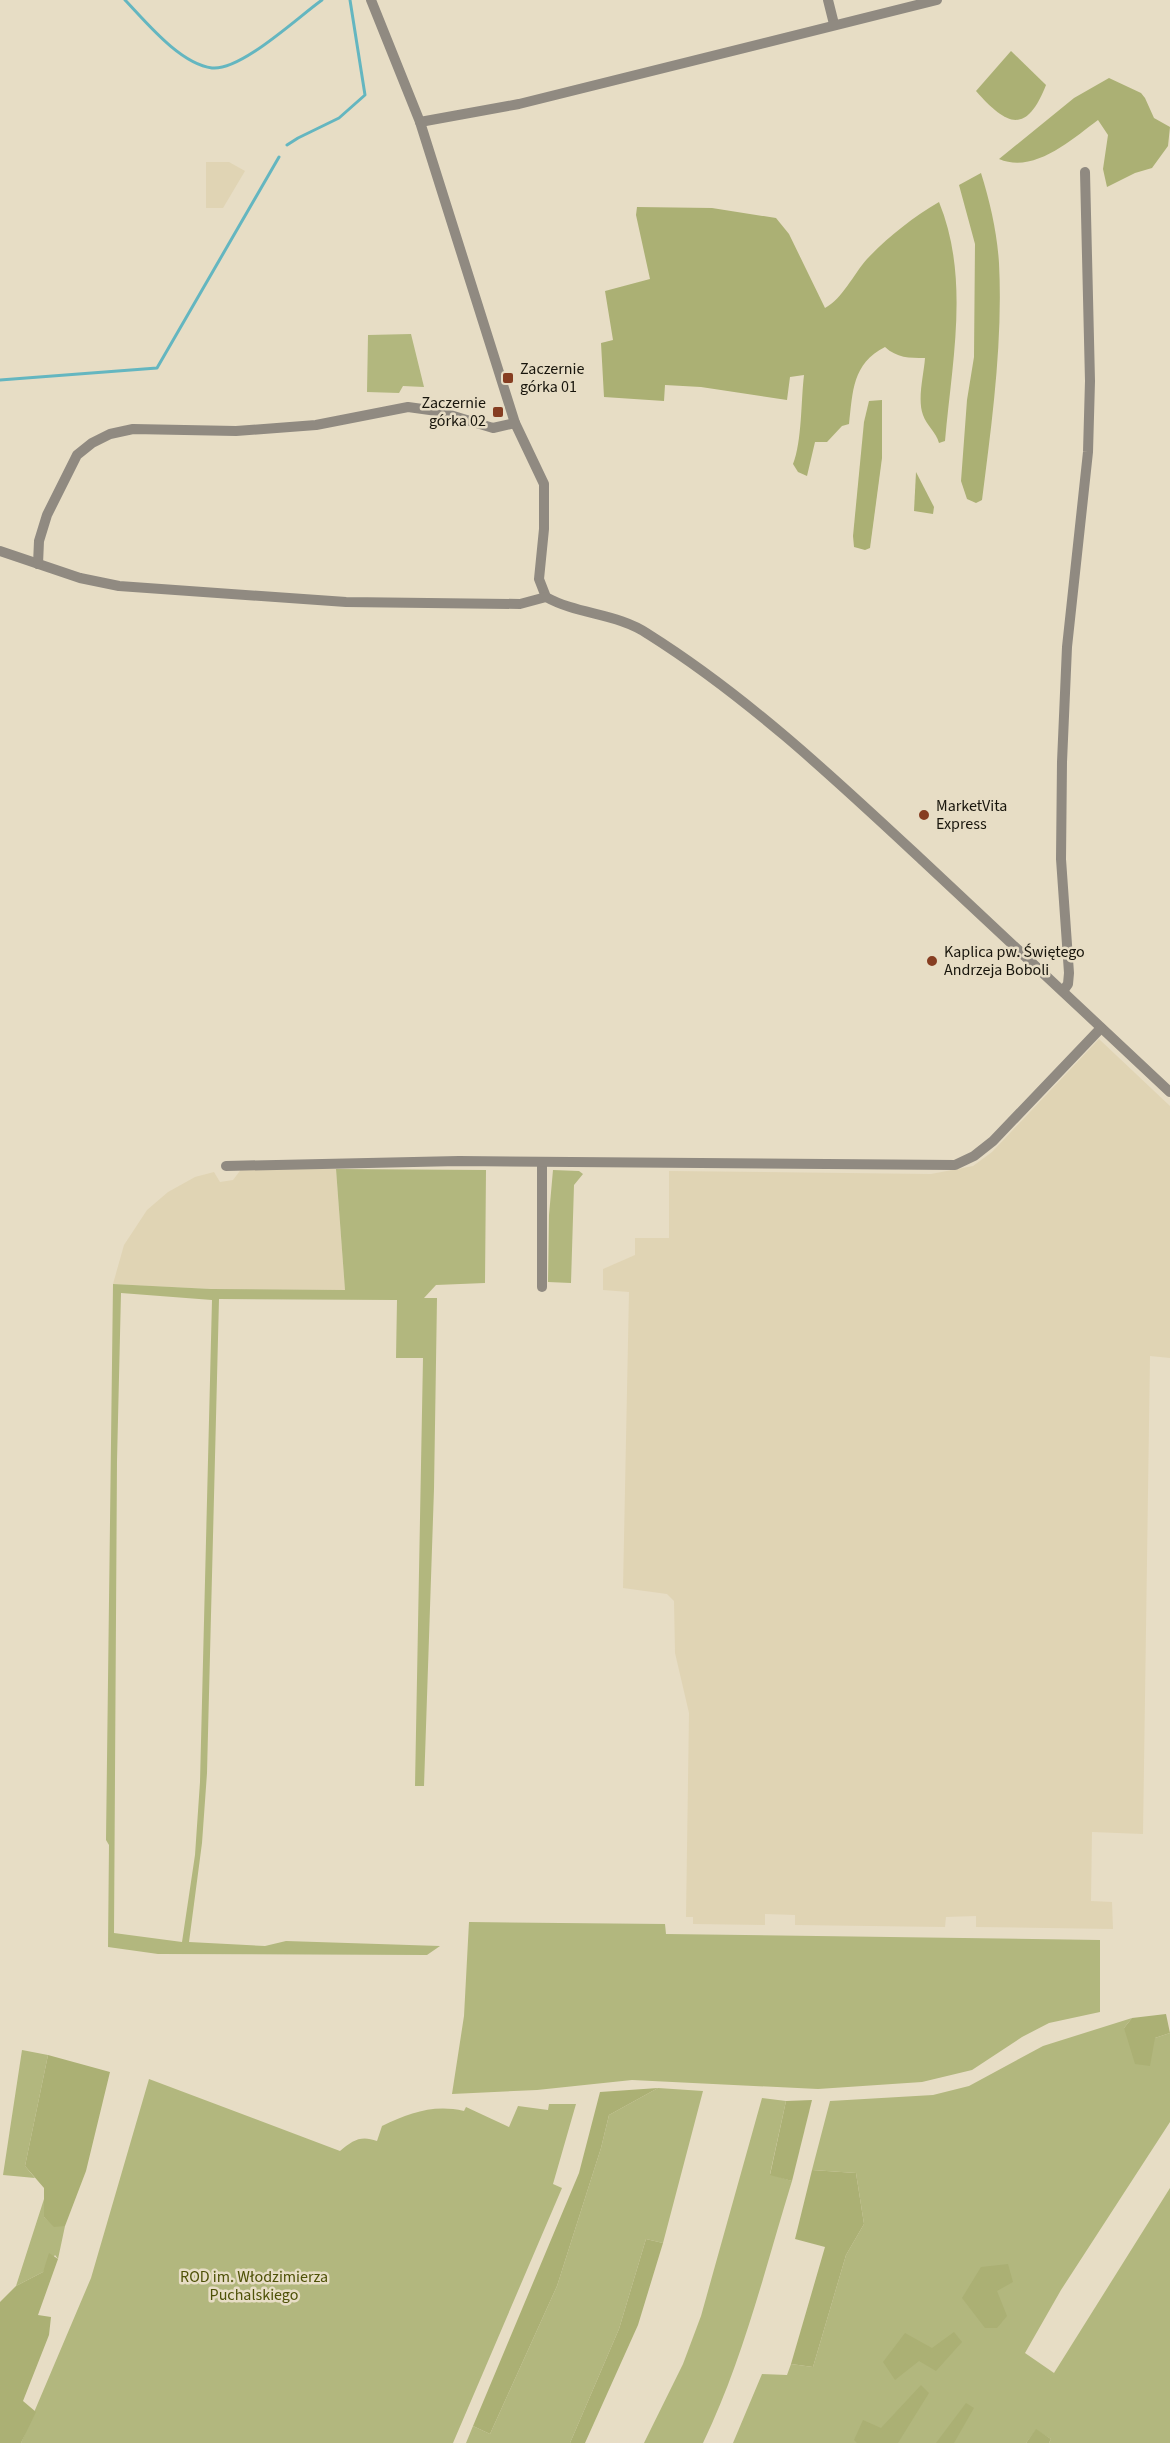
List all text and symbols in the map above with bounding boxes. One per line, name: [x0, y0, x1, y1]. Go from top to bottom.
place label: Zaczernie górka 01: [520, 358, 585, 398]
marker: Zaczernie górka 01: [501, 371, 515, 385]
place label: Zaczernie górka 02: [422, 392, 486, 432]
marker: Zaczernie górka 02: [491, 405, 505, 419]
place label: MarketVita Express: [936, 795, 1007, 835]
marker: MarketVita Express: [917, 808, 931, 822]
place label: Kaplica pw. Świętego Andrzeja Boboli: [944, 941, 1085, 981]
marker: Kaplica pw. Świętego Andrzeja Boboli: [925, 954, 939, 968]
park label: ROD im. Włodzimierza Puchalskiego: [180, 2266, 328, 2306]

